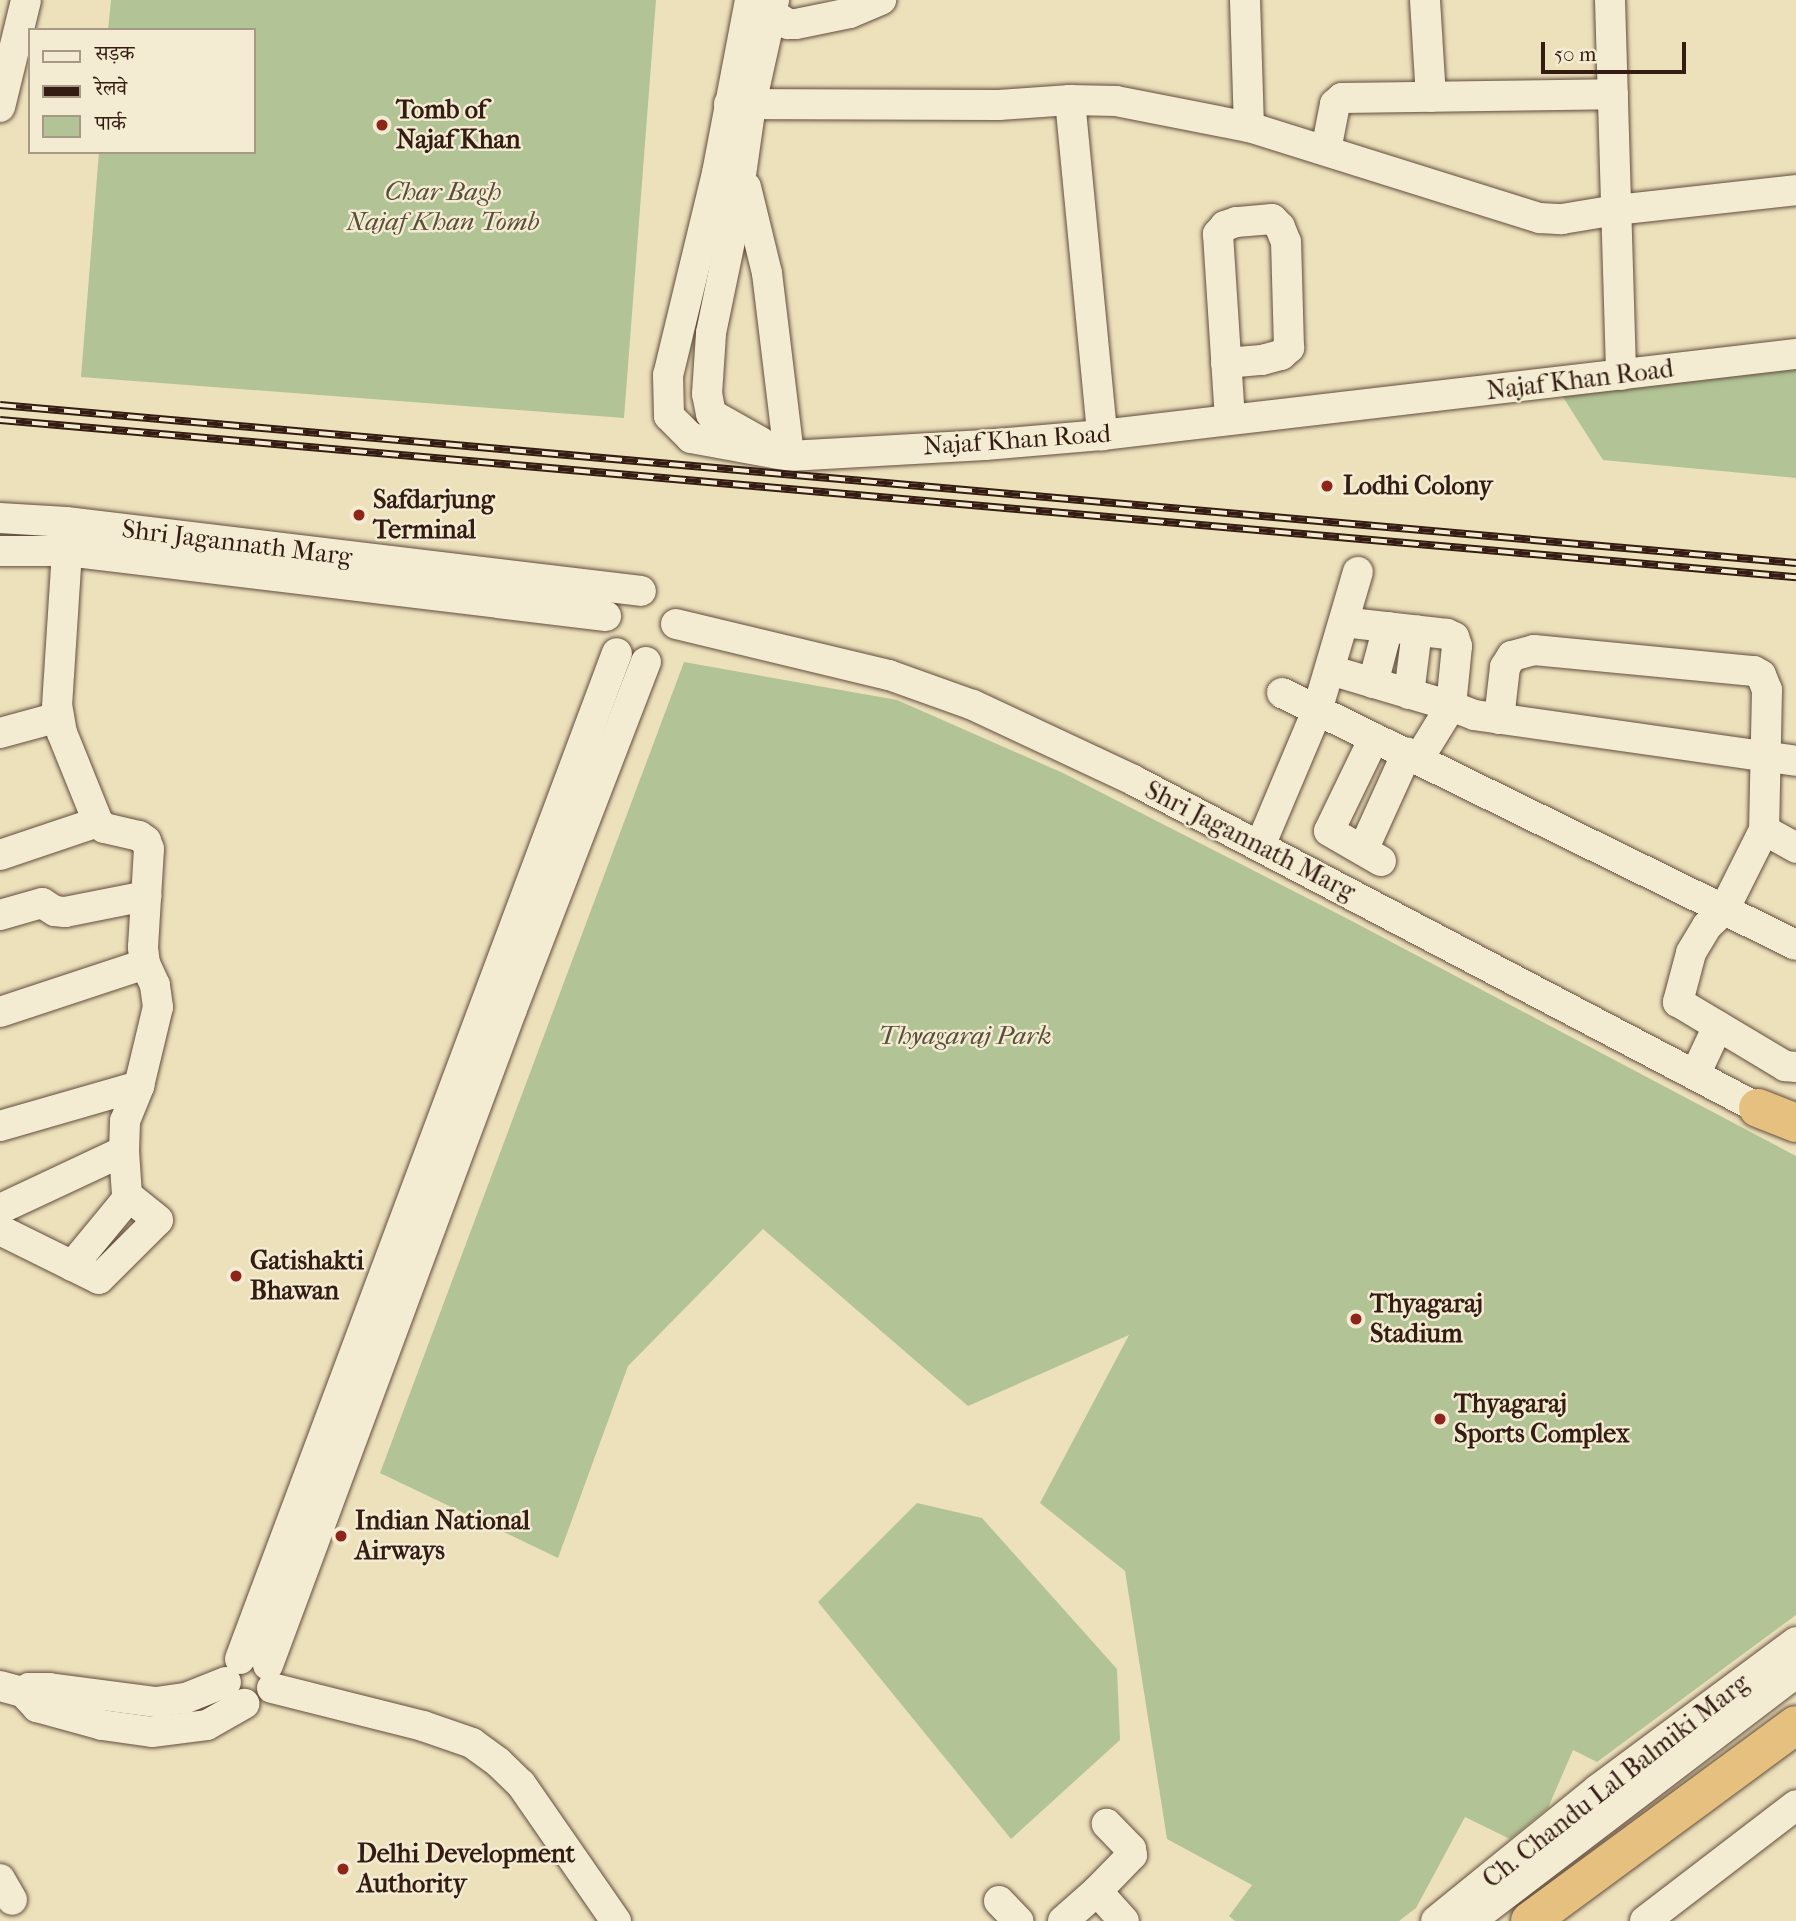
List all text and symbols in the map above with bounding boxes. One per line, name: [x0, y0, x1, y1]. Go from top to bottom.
legend: [28, 28, 256, 154]
scale bar: [1544, 28, 1689, 72]
text: सड़क: [95, 41, 134, 65]
text: 50 m: [1554, 42, 1597, 66]
text: रेलवे: [95, 76, 127, 100]
place label: Tomb of Najaf Khan: [396, 94, 521, 156]
text: पार्क: [95, 111, 126, 135]
marker: Tomb of Najaf Khan: [374, 117, 390, 133]
park label: Char Bagh Najaf Khan Tomb: [347, 176, 539, 238]
street label: Najaf Khan Road: [1485, 353, 1675, 407]
street label: Najaf Khan Road: [922, 418, 1112, 462]
place label: Lodhi Colony: [1343, 470, 1493, 502]
marker: Lodhi Colony: [1317, 476, 1337, 496]
place label: Safdarjung Terminal: [373, 484, 495, 546]
marker: Safdarjung Terminal: [351, 507, 367, 523]
street label: Shri Jagannath Marg: [120, 513, 354, 573]
street label: Shri Jagannath Marg: [1140, 774, 1360, 908]
park label: Thyagaraj Park: [878, 1020, 1052, 1052]
place label: Gatishakti Bhawan: [250, 1245, 364, 1306]
marker: Gatishakti Bhawan: [228, 1268, 244, 1284]
place label: Thyagaraj Stadium: [1370, 1288, 1483, 1350]
marker: Thyagaraj Stadium: [1348, 1311, 1364, 1327]
place label: Thyagaraj Sports Complex: [1454, 1388, 1629, 1450]
marker: Thyagaraj Sports Complex: [1432, 1411, 1448, 1427]
place label: Indian National Airways: [355, 1505, 530, 1566]
marker: Indian National Airways: [333, 1528, 349, 1544]
street label: Ch. Chandu Lal Balmiki Marg: [1477, 1667, 1755, 1895]
place label: Delhi Development Authority: [357, 1838, 575, 1899]
marker: Delhi Development Authority: [335, 1861, 351, 1877]

